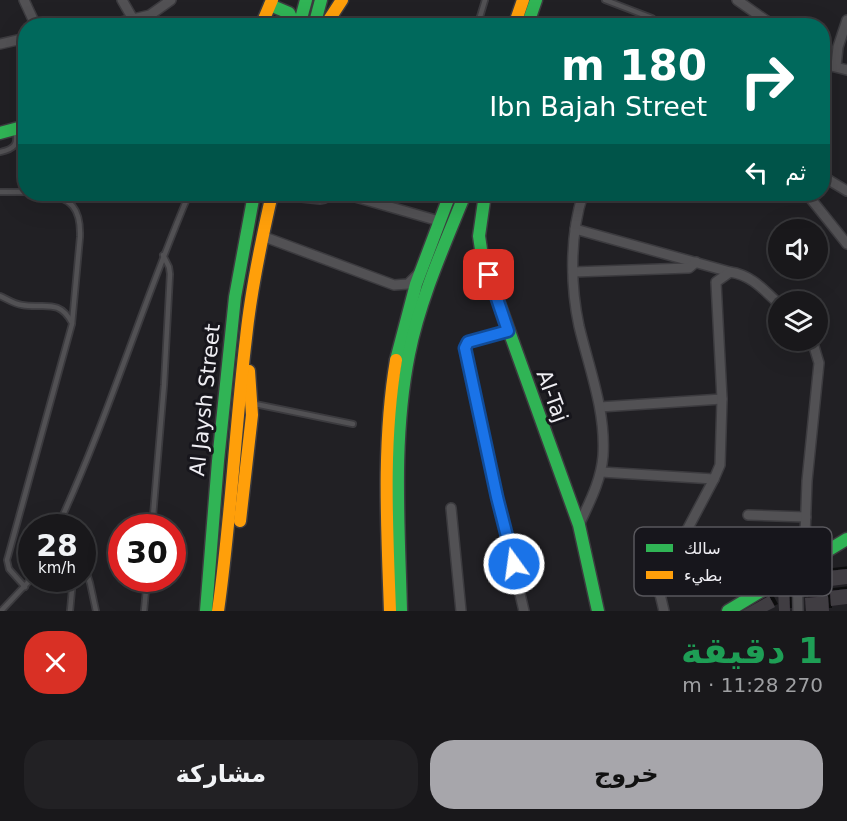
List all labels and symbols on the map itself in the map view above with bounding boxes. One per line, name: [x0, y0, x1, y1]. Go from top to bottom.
pin: [463, 249, 514, 300]
street label: Al Jaysh Street: [185, 323, 225, 477]
street label: Al-Taj: [532, 367, 572, 425]
speed limit sign: 30: [108, 514, 186, 592]
legend: [634, 527, 832, 596]
position arrow: [482, 532, 546, 596]
text: سالك: [684, 539, 721, 558]
text: بطيء: [684, 566, 722, 586]

